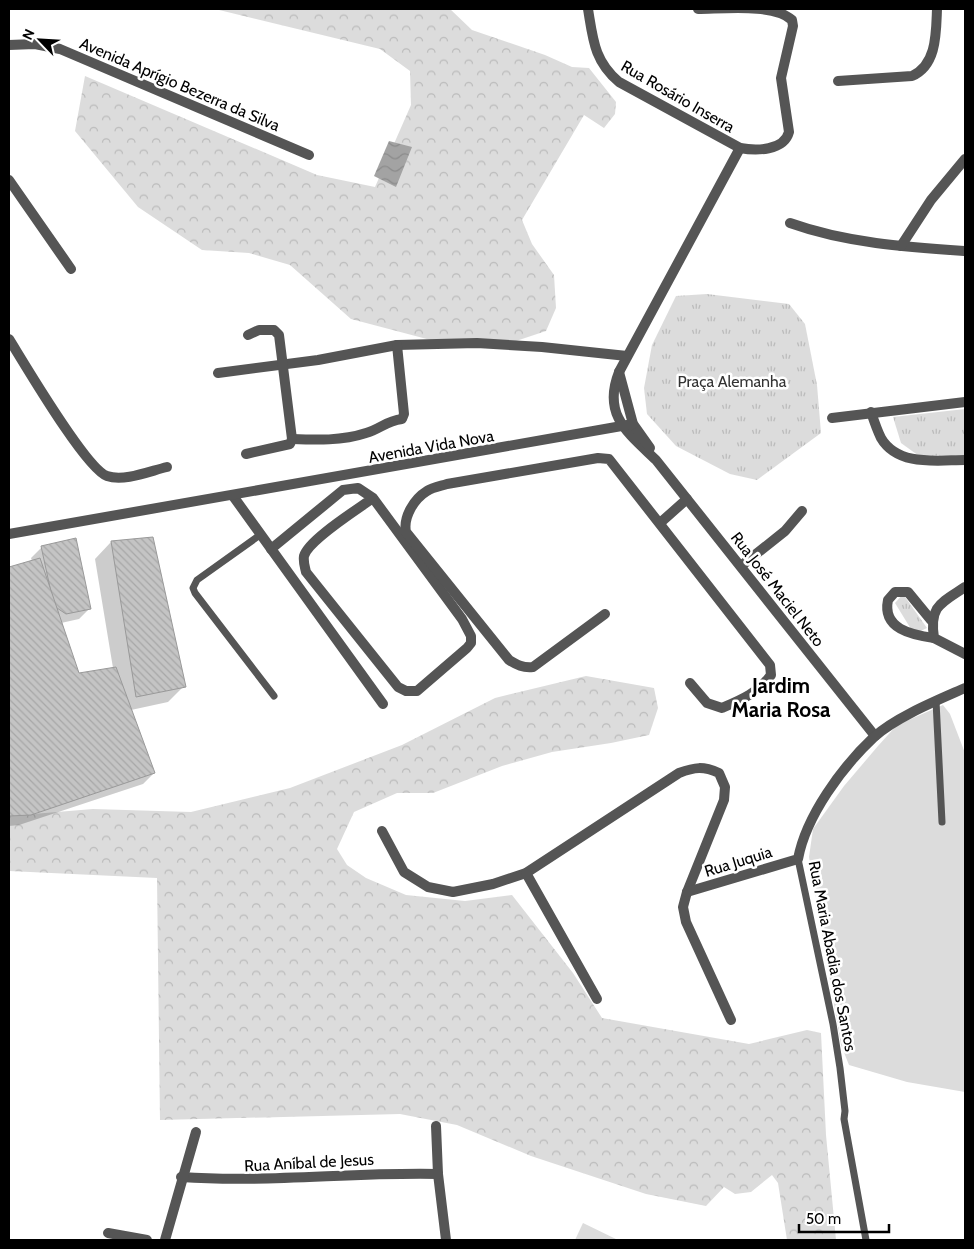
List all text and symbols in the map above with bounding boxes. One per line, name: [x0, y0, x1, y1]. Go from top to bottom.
north arrow: [15, 15, 65, 65]
text: N: [18, 26, 38, 43]
street label: Avenida Aprígio Bezerra da Silva: [77, 34, 283, 135]
street label: Rua Rosário Inserra: [618, 56, 738, 137]
park label: Praça Alemanha: [678, 372, 787, 391]
street label: Avenida Vida Nova: [367, 426, 496, 467]
street label: Rua José Maciel Neto: [727, 528, 828, 651]
district label: Jardim Maria Rosa: [731, 673, 831, 722]
street label: Rua Juquia: [702, 842, 775, 881]
street label: Rua Maria Abadia dos Santos: [805, 859, 860, 1053]
street label: Rua Aníbal de Jesus: [244, 1150, 375, 1175]
scale bar: [799, 1202, 889, 1234]
text: 50 m: [806, 1210, 841, 1228]

